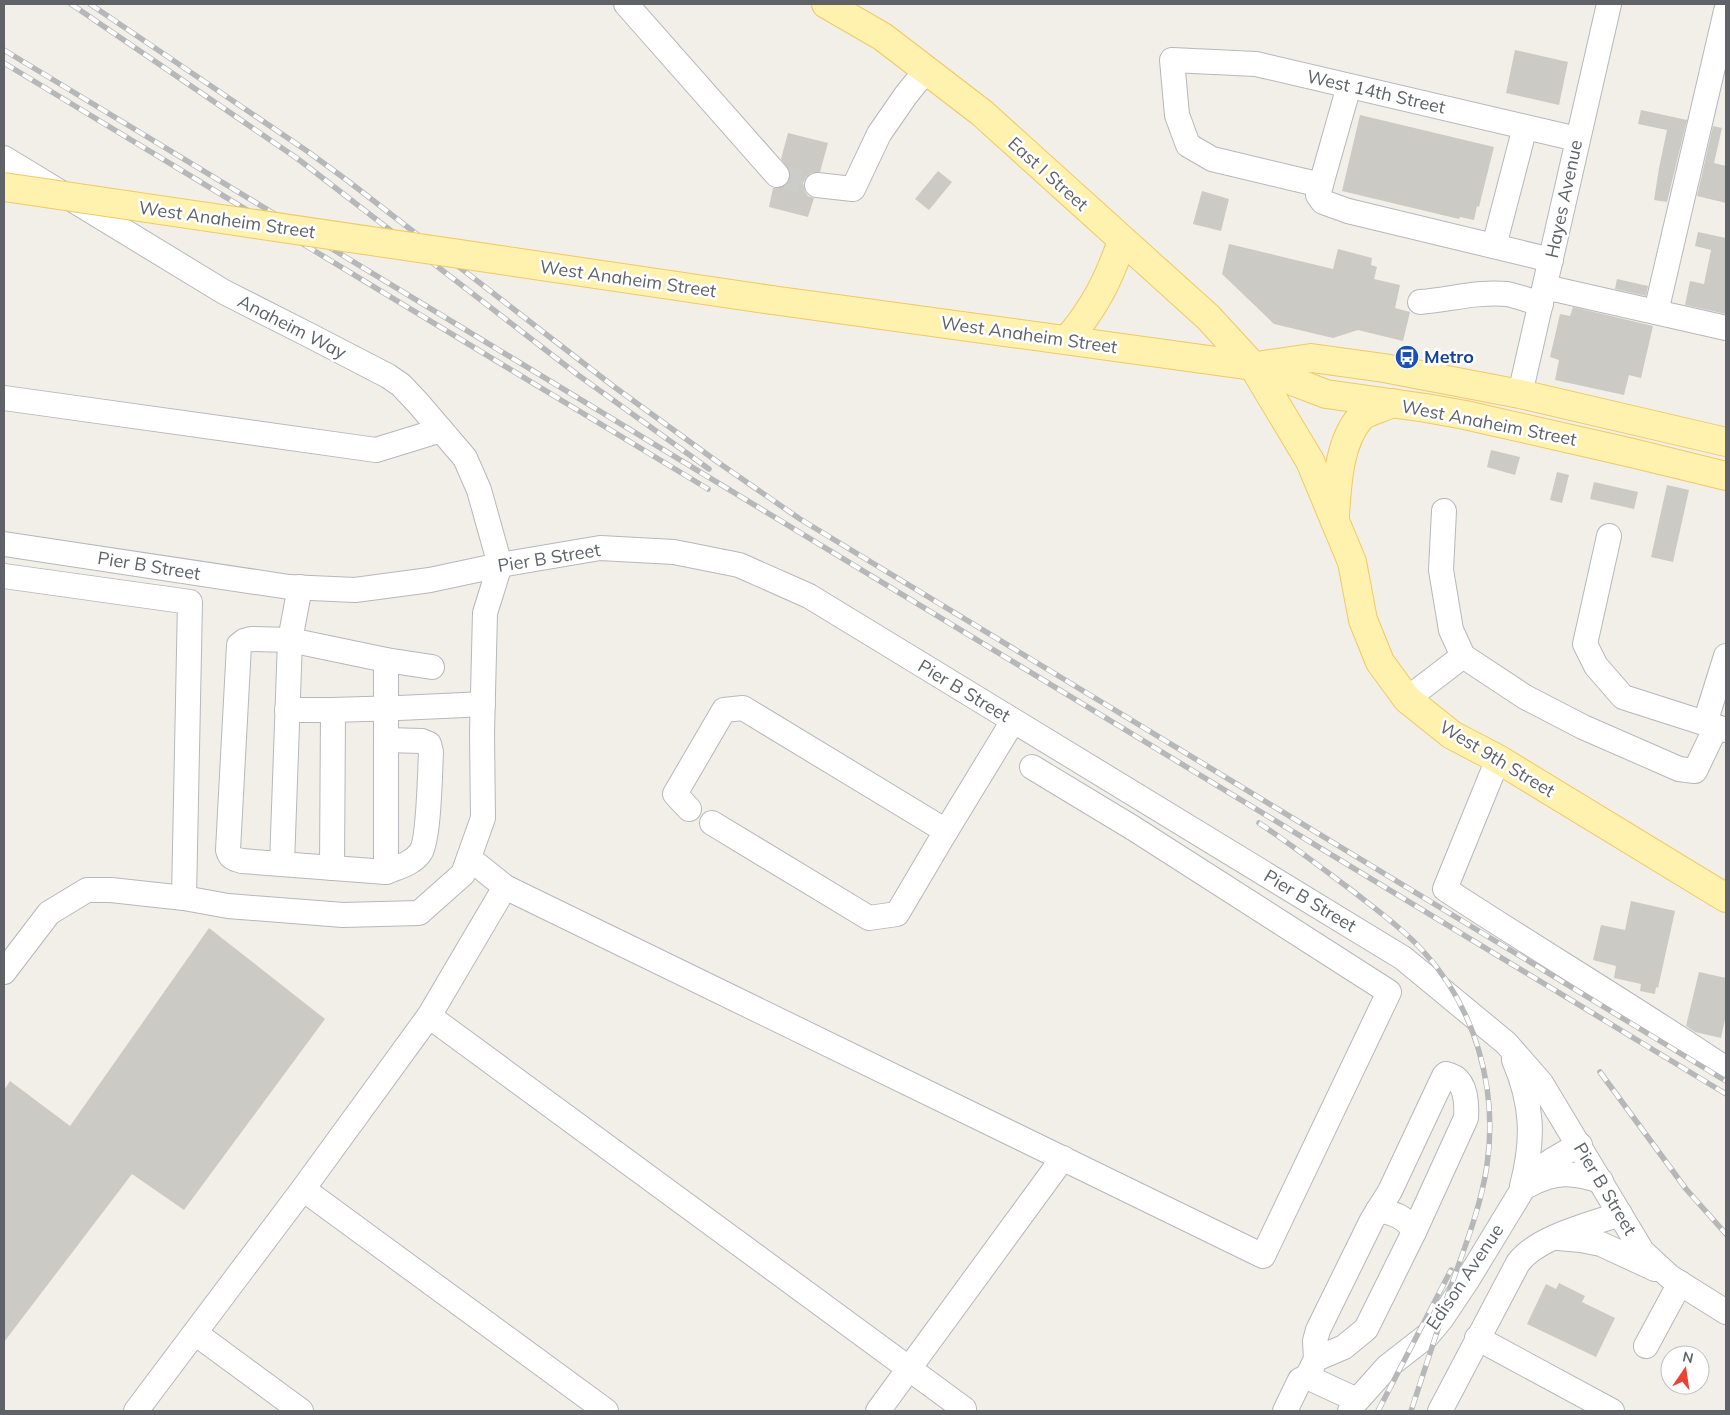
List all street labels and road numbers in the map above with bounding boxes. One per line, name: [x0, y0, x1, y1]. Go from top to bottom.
street label: West 14th Street: [1305, 64, 1448, 119]
street label: East I Street: [1003, 132, 1093, 216]
street label: Hayes Avenue: [1540, 138, 1587, 260]
street label: West Anaheim Street: [137, 196, 317, 243]
street label: West Anaheim Street: [538, 255, 718, 302]
street label: Anaheim Way: [234, 289, 351, 364]
street label: West Anaheim Street: [939, 311, 1119, 358]
street label: West Anaheim Street: [1399, 394, 1579, 451]
street label: Pier B Street: [496, 538, 602, 577]
street label: Pier B Street: [96, 546, 202, 585]
street label: Pier B Street: [914, 654, 1015, 727]
street label: West 9th Street: [1435, 715, 1559, 802]
street label: Pier B Street: [1260, 864, 1361, 937]
street label: Pier B Street: [1569, 1138, 1642, 1239]
street label: Edison Avenue: [1421, 1219, 1508, 1334]

